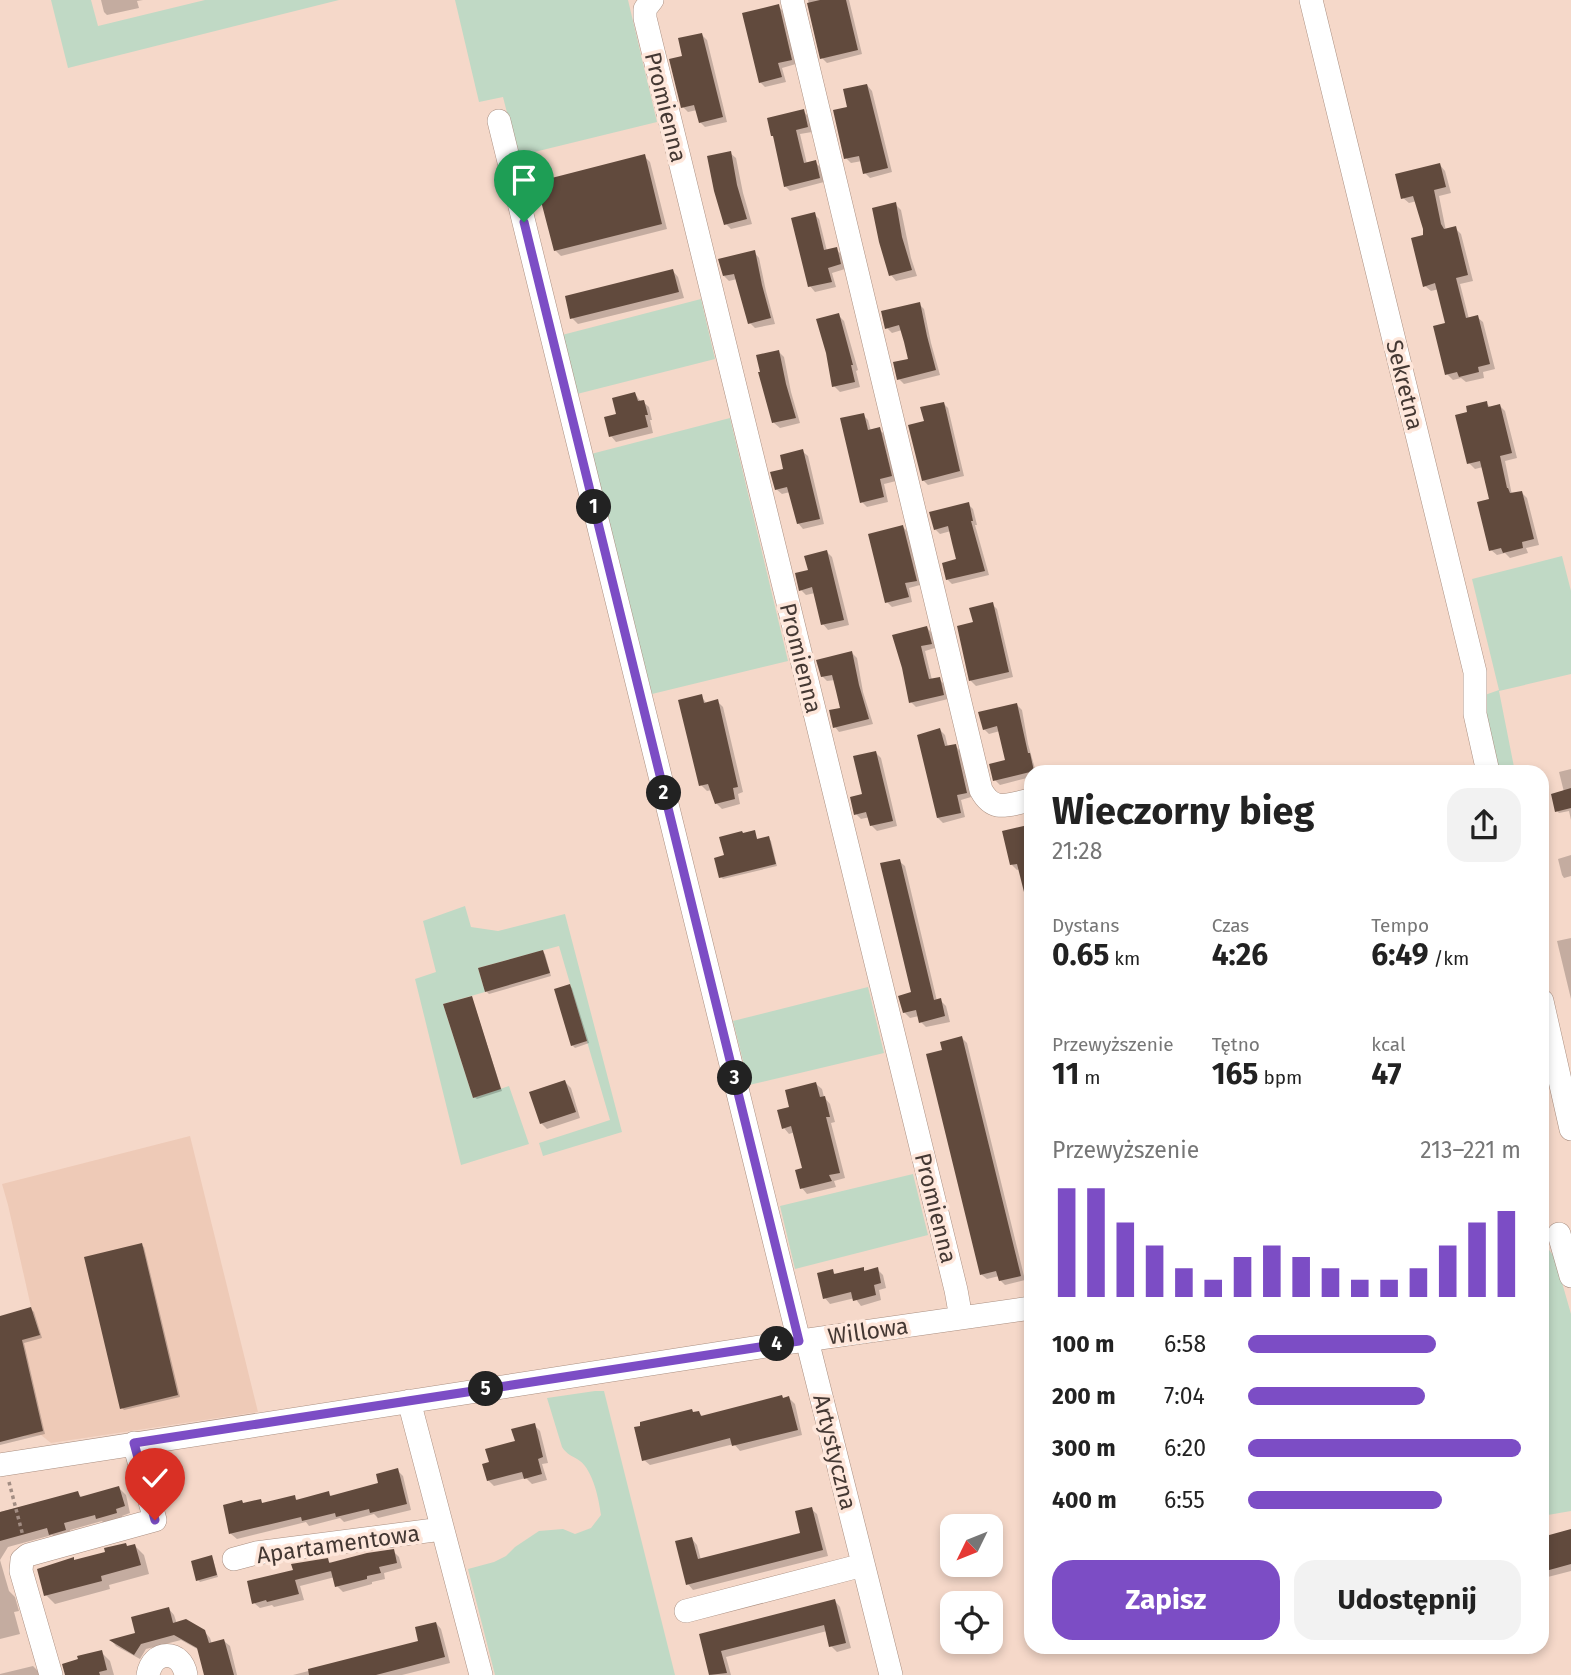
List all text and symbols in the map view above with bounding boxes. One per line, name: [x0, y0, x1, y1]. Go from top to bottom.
street label: Promienna: [639, 49, 693, 165]
pin: [494, 150, 554, 222]
icon: arrive: [505, 161, 543, 199]
street label: Sekretna: [1380, 337, 1430, 433]
pin: 1: [576, 490, 612, 524]
text: 1: [589, 495, 598, 518]
street label: Promienna: [774, 600, 828, 716]
pin: 2: [646, 776, 682, 810]
text: 2: [659, 781, 668, 804]
text: Wieczorny bieg: [1052, 788, 1314, 834]
button: share: [1447, 788, 1521, 862]
text: 21:28: [1052, 837, 1102, 865]
text: Dystans: [1052, 914, 1119, 937]
text: Czas: [1212, 914, 1249, 937]
text: Tempo: [1371, 914, 1429, 937]
text: 0.65: [1052, 937, 1109, 973]
text: 4:26: [1212, 937, 1268, 973]
text: 6:49: [1371, 937, 1428, 973]
text: km: [1109, 947, 1140, 970]
text: /km: [1428, 947, 1469, 970]
text: Przewyższenie: [1052, 1033, 1174, 1056]
text: Tętno: [1212, 1033, 1260, 1056]
text: kcal: [1371, 1033, 1406, 1056]
text: 11: [1052, 1056, 1079, 1092]
text: 165: [1212, 1056, 1258, 1092]
text: 47: [1371, 1056, 1401, 1092]
pin: 3: [718, 1060, 752, 1096]
text: 3: [730, 1066, 739, 1089]
text: m: [1079, 1066, 1101, 1089]
text: bpm: [1258, 1066, 1302, 1089]
text: Przewyższenie: [1052, 1136, 1199, 1164]
text: 213–221 m: [1420, 1136, 1521, 1164]
street label: Promienna: [909, 1150, 963, 1266]
street label: Willowa: [826, 1311, 910, 1351]
pin: 4: [760, 1326, 794, 1362]
text: 100 m: [1052, 1330, 1114, 1358]
text: 6:58: [1164, 1330, 1206, 1358]
text: 4: [771, 1332, 782, 1355]
pin: 5: [468, 1372, 504, 1406]
text: 5: [480, 1377, 491, 1400]
text: 200 m: [1052, 1382, 1116, 1410]
text: 7:04: [1164, 1382, 1205, 1410]
street label: Artystyczna: [807, 1391, 863, 1513]
text: 300 m: [1052, 1434, 1116, 1462]
text: 6:20: [1164, 1434, 1206, 1462]
pin: [125, 1448, 185, 1520]
icon: check: [136, 1459, 174, 1497]
text: 400 m: [1052, 1486, 1117, 1514]
text: 6:55: [1164, 1486, 1205, 1514]
north arrow: [940, 1514, 1003, 1577]
map controls: [940, 1514, 1003, 1654]
street label: Apartamentowa: [255, 1519, 421, 1569]
button: Zapisz: [1052, 1560, 1280, 1640]
button: Udostępnij: [1294, 1560, 1521, 1640]
button: locate: [940, 1591, 1003, 1654]

